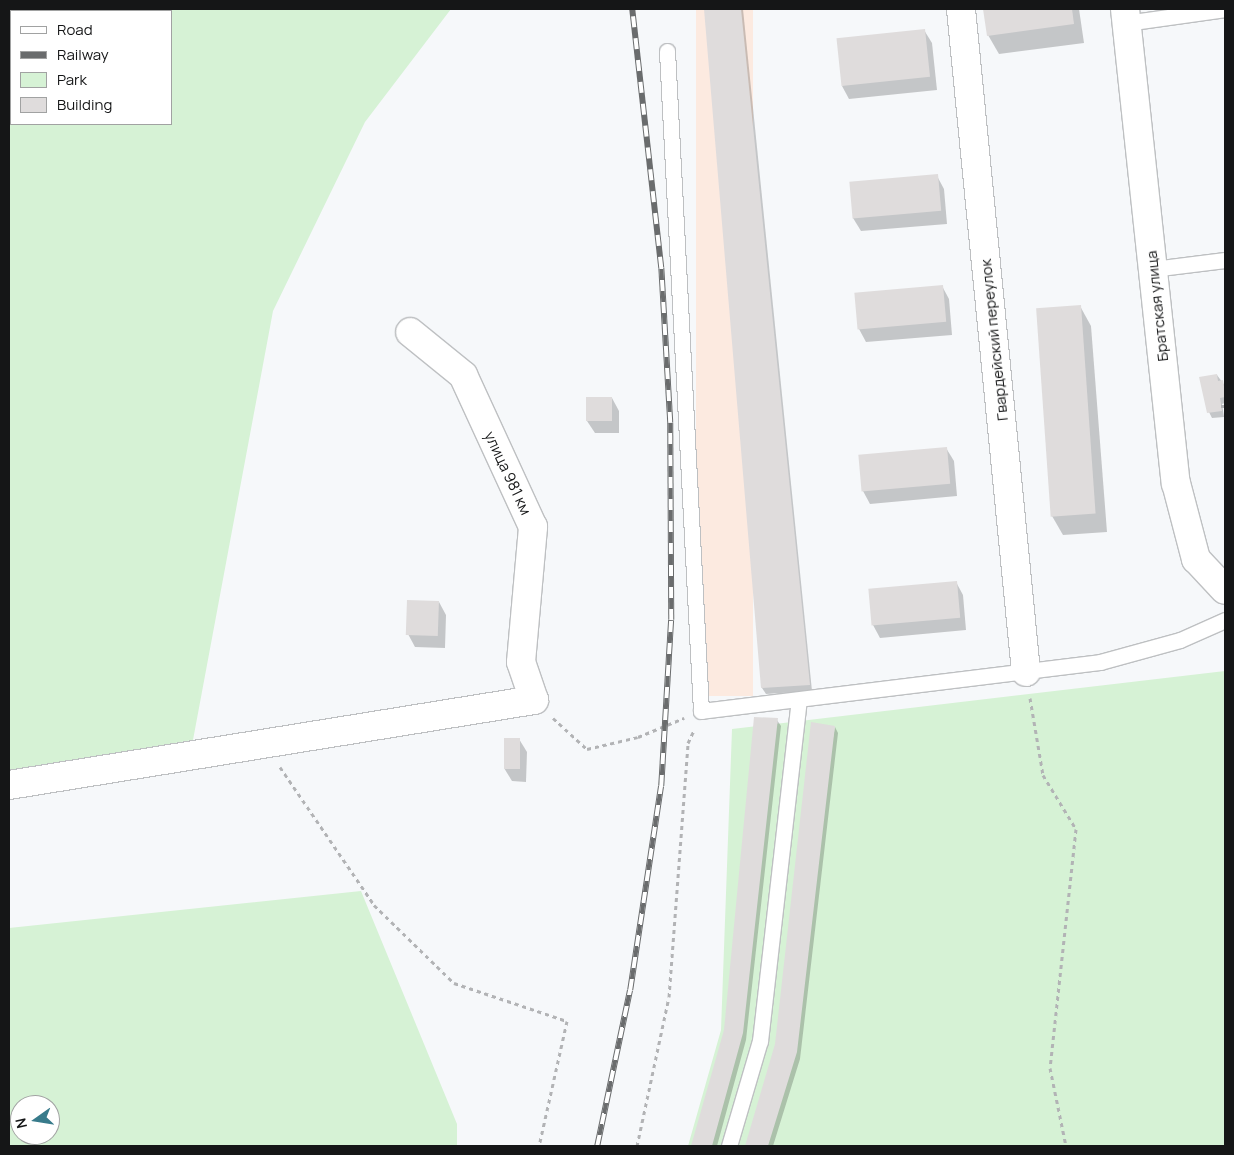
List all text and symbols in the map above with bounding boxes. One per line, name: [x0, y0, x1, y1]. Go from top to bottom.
legend: [10, 10, 172, 125]
text: Road: [57, 19, 93, 40]
text: Railway: [57, 44, 109, 65]
text: Park: [57, 69, 87, 90]
text: Building: [57, 94, 112, 115]
street label: Братская улица: [1142, 250, 1172, 362]
street label: Гвардейский переулок: [977, 258, 1011, 422]
street label: улица 981 км: [481, 428, 535, 518]
north arrow: [10, 1095, 60, 1145]
text: N: [10, 1116, 31, 1130]

